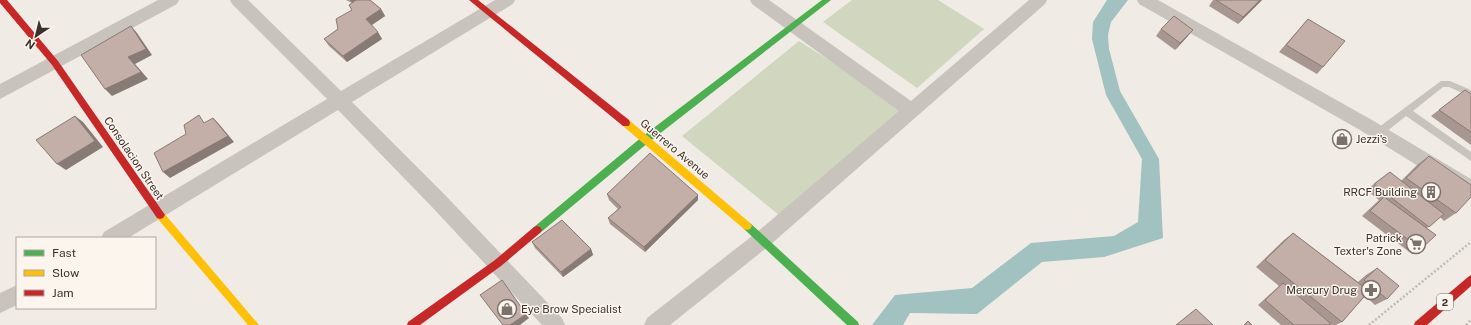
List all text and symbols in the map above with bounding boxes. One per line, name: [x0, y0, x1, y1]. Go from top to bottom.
north arrow: [16, 16, 56, 56]
text: N: [23, 37, 37, 52]
street label: Consolacion Street: [102, 114, 166, 202]
street label: Guerrero Avenue: [638, 117, 712, 181]
shop icon: Jezzi's: [1331, 128, 1353, 150]
place label: Jezzi's: [1356, 133, 1388, 145]
building icon: RRCF Building: [1420, 181, 1442, 203]
place label: RRCF Building: [1343, 186, 1417, 198]
place label: Patrick Texter's Zone: [1334, 232, 1402, 257]
supermarket icon: Patrick Texter's Zone: [1405, 233, 1427, 255]
legend: [16, 237, 156, 309]
text: Fast: [52, 246, 77, 260]
text: Slow: [52, 266, 80, 280]
pharmacy icon: Mercury Drug: [1360, 279, 1382, 301]
place label: Mercury Drug: [1286, 284, 1357, 296]
text: Jam: [52, 286, 74, 300]
road number: 2: [1437, 294, 1453, 310]
shop icon: Eye Brow Specialist: [496, 298, 518, 320]
place label: Eye Brow Specialist: [521, 303, 622, 315]

